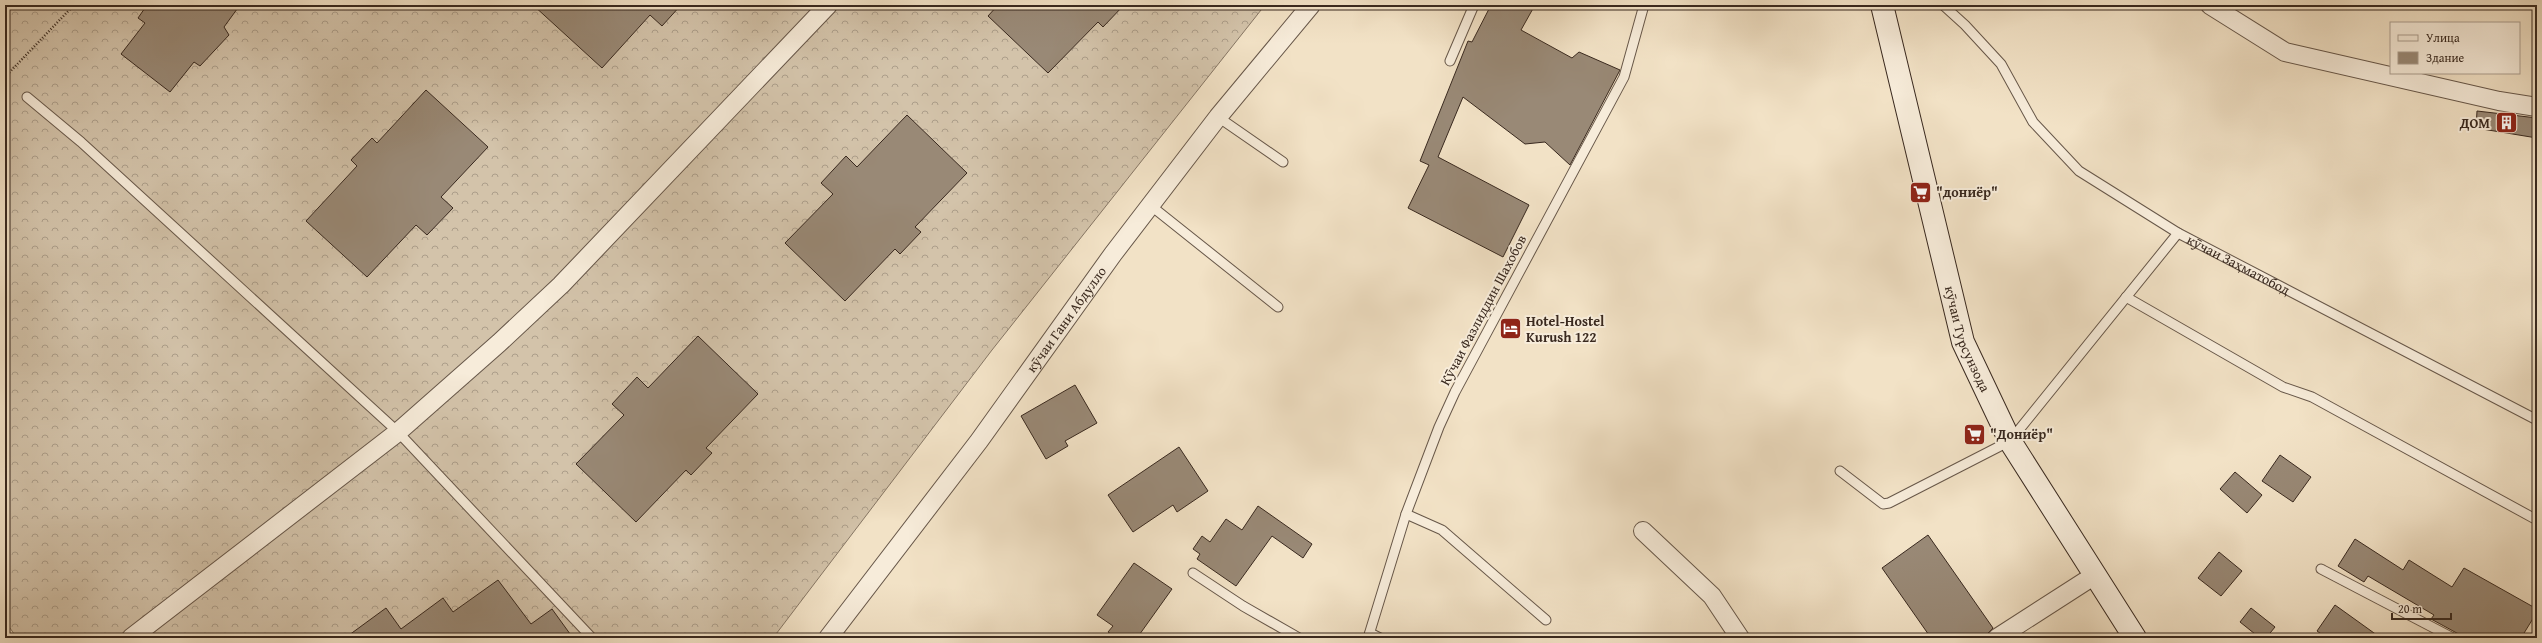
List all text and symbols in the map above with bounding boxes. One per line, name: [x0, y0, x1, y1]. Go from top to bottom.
legend: [2390, 22, 2520, 74]
text: Улица: [2426, 29, 2460, 46]
text: Здание: [2426, 49, 2465, 66]
building icon: ДОМ: [2493, 110, 2519, 136]
place label: ДОМ: [2459, 113, 2490, 133]
supermarket icon: "дониёр": [1908, 179, 1934, 205]
place label: "дониёр": [1936, 182, 1998, 202]
street label: кӯчаи Заҳматобод: [2184, 229, 2294, 300]
street label: Кӯчаи Фазлиддин Шахобов: [1435, 231, 1531, 389]
street label: кӯчаи Гани Абдулло: [1021, 262, 1111, 376]
street label: кӯчаи Турсунзода: [1940, 284, 1995, 396]
place label: Hotel-Hostel Kurush 122: [1526, 311, 1605, 347]
hotel icon: Hotel-Hostel Kurush 122: [1498, 316, 1524, 342]
supermarket icon: "Дониёр": [1961, 421, 1987, 447]
place label: "Дониёр": [1990, 424, 2053, 444]
scale bar: [2392, 595, 2451, 621]
text: 20 m: [2398, 600, 2422, 617]

